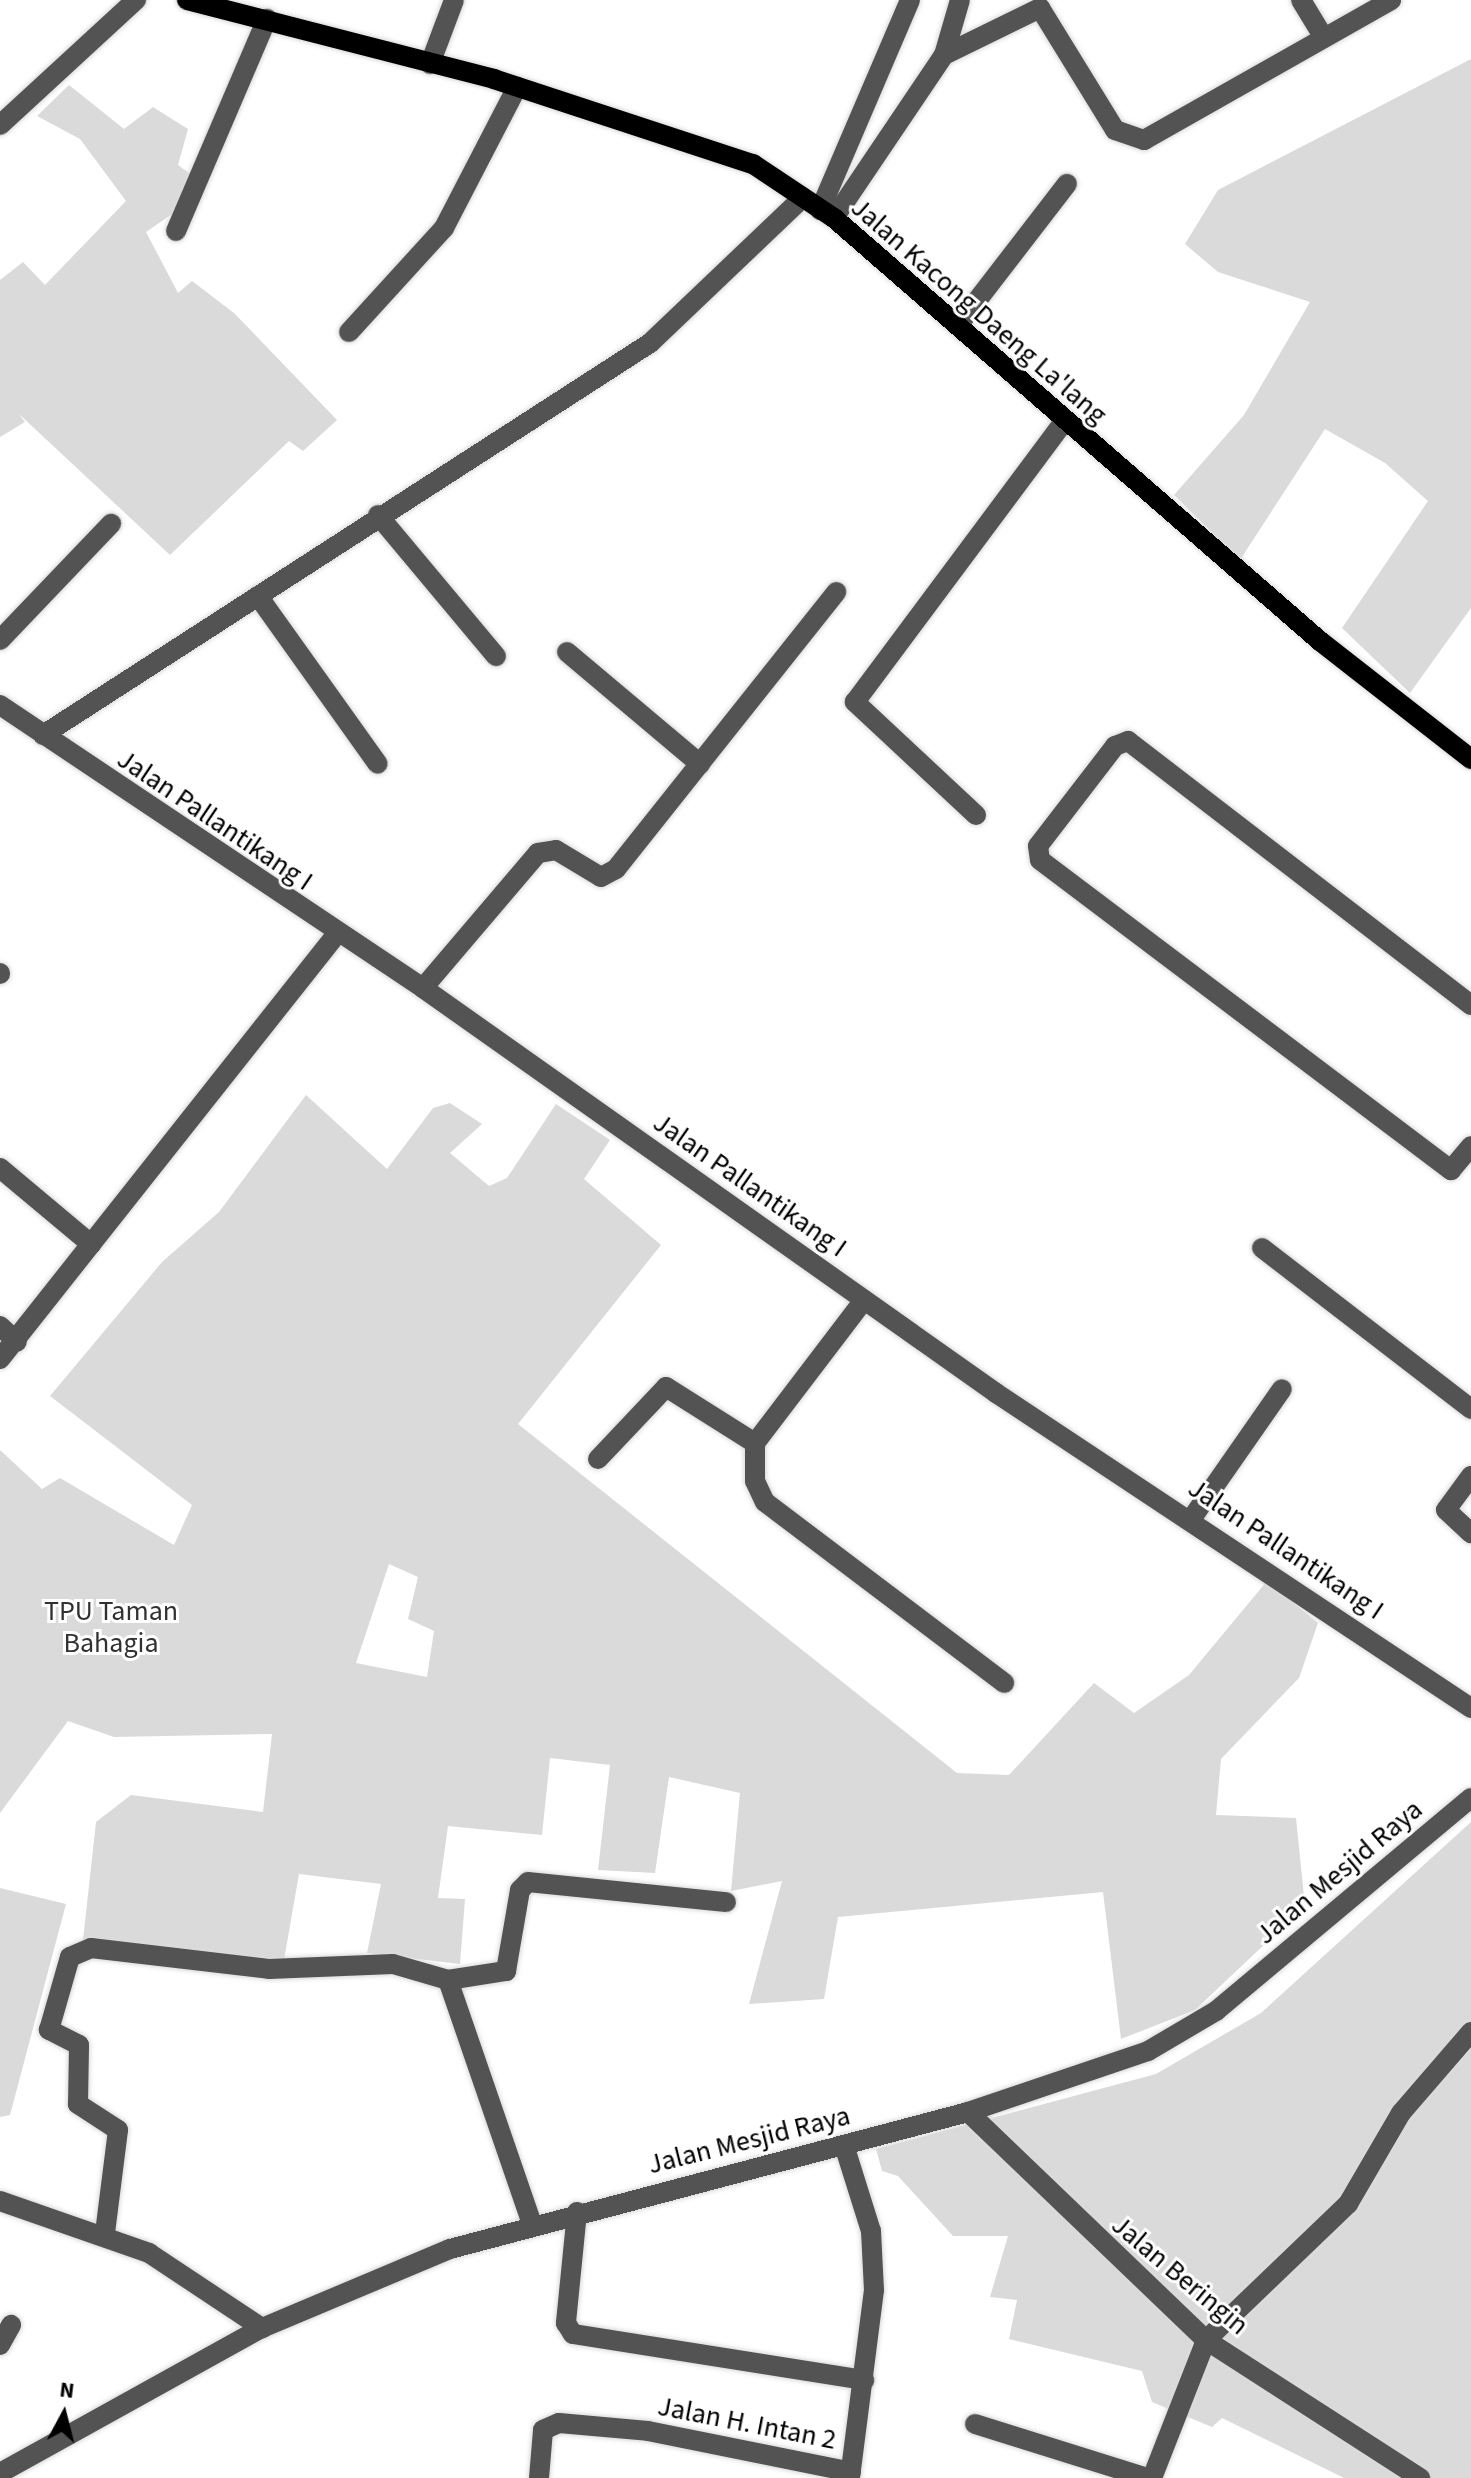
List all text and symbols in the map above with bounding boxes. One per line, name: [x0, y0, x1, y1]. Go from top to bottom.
street label: Jalan Kacong Daeng La'lang: [844, 191, 1114, 431]
street label: Jalan Pallantikang I: [111, 742, 319, 898]
street label: Jalan Pallantikang I: [647, 1106, 853, 1264]
street label: Jalan Pallantikang I: [1182, 1471, 1390, 1627]
park label: TPU Taman Bahagia: [44, 1594, 178, 1660]
street label: Jalan Mesjid Raya: [1249, 1793, 1429, 1951]
street label: Jalan Mesjid Raya: [644, 2099, 854, 2181]
street label: Jalan Beringin: [1105, 2208, 1255, 2342]
text: N: [58, 2373, 76, 2407]
north arrow: [24, 2374, 104, 2454]
street label: Jalan H. Intan 2: [655, 2389, 839, 2457]

